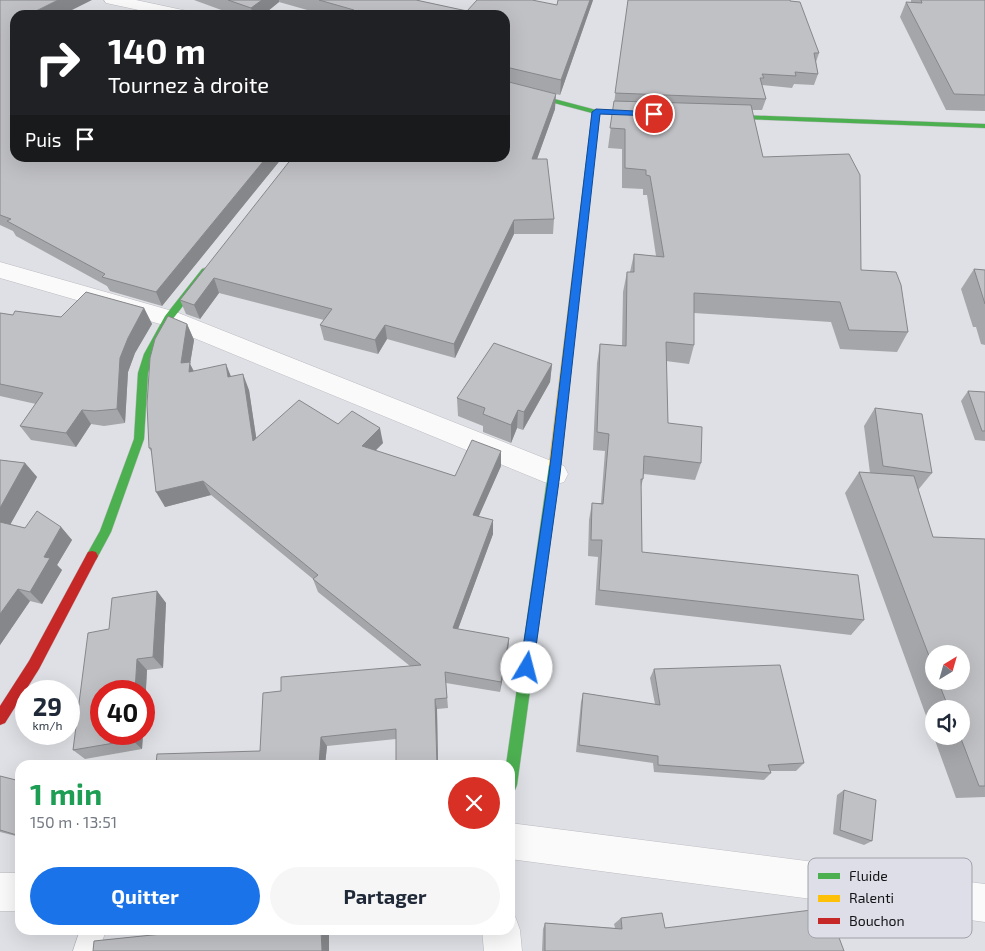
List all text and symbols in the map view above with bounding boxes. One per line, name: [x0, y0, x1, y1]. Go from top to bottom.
text: 140 m: [108, 29, 206, 71]
icon: right: [25, 30, 90, 95]
text: Tournez à droite: [108, 71, 269, 97]
pin: [633, 93, 675, 135]
icon: arrive: [640, 100, 668, 128]
icon: arrive: [71, 125, 99, 153]
text: Puis: [25, 128, 61, 151]
position arrow: [500, 641, 552, 693]
north arrow: [925, 645, 970, 690]
map controls: [925, 645, 970, 745]
speed limit sign: 40: [90, 680, 155, 745]
text: 29: [33, 691, 62, 721]
button: sound: [925, 700, 970, 745]
text: km/h: [33, 718, 62, 732]
text: 1 min: [30, 775, 102, 811]
button: close: [448, 777, 500, 829]
text: 150 m · 13:51: [30, 812, 117, 831]
legend: [808, 858, 972, 938]
button: Quitter: [30, 867, 260, 925]
button: Partager: [270, 867, 500, 925]
text: Fluide: [849, 867, 888, 884]
text: Ralenti: [849, 889, 894, 906]
text: Bouchon: [849, 912, 905, 929]

